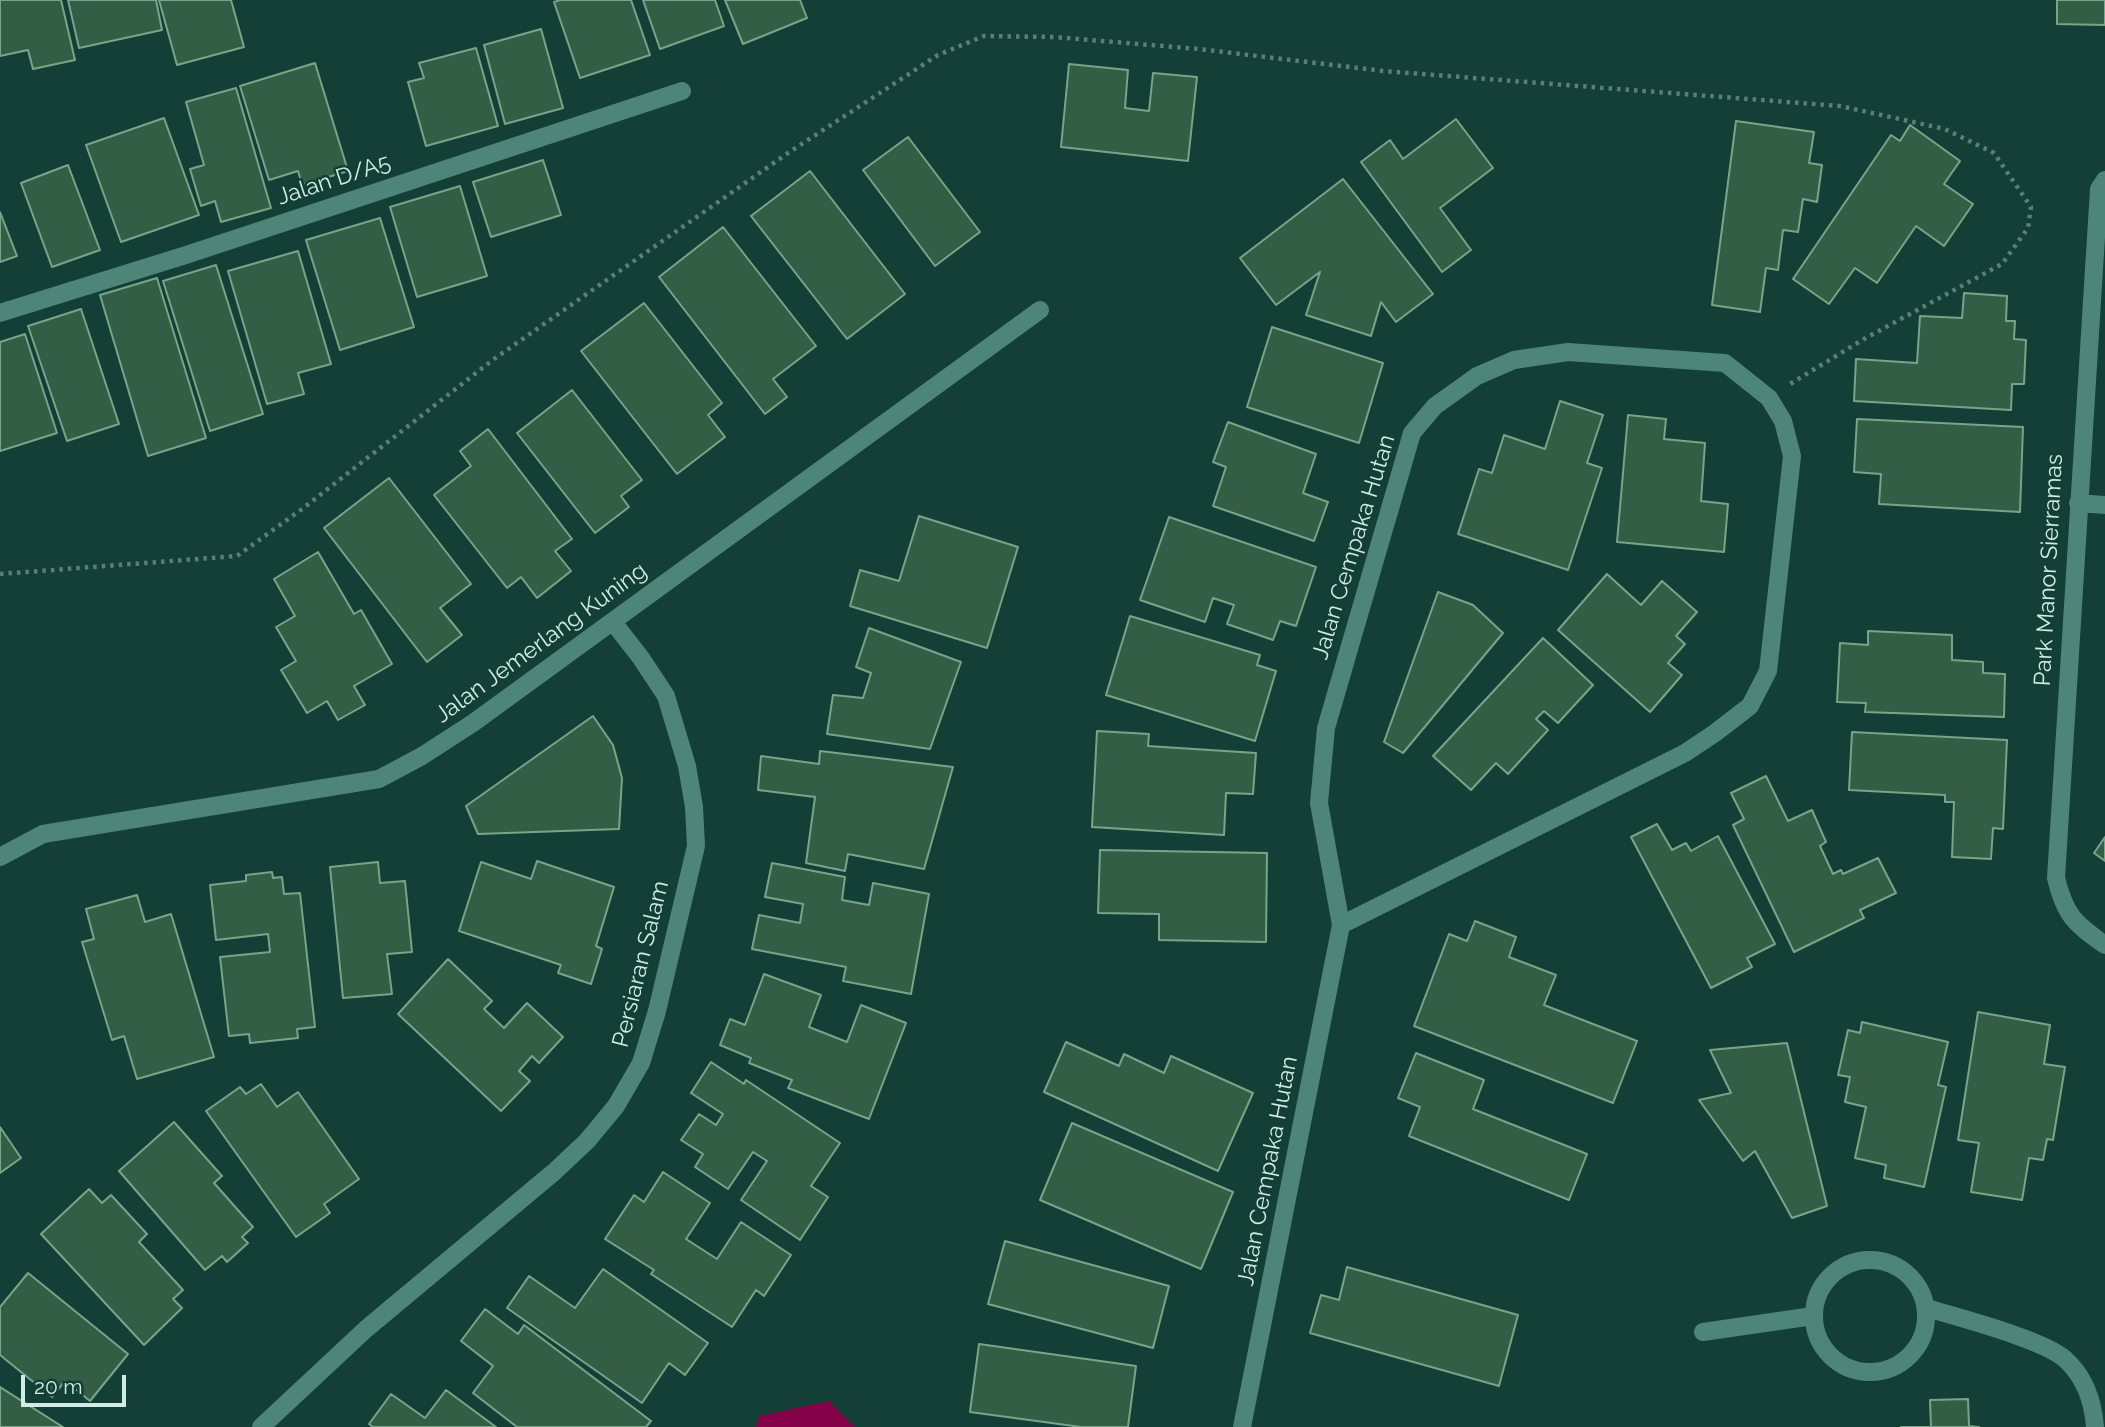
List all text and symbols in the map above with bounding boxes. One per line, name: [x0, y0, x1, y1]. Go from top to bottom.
street label: Jalan D/A5: [274, 149, 394, 211]
street label: Jalan Cempaka Hutan: [1307, 431, 1401, 663]
street label: Park Manor Sierramas: [2029, 453, 2069, 687]
street label: Jalan Jemerlang Kuning: [430, 557, 652, 729]
street label: Persiaran Salam: [607, 878, 675, 1050]
street label: Jalan Cempaka Hutan: [1232, 1054, 1304, 1288]
scale bar: [24, 1360, 130, 1404]
text: 20 m: [34, 1374, 82, 1399]

